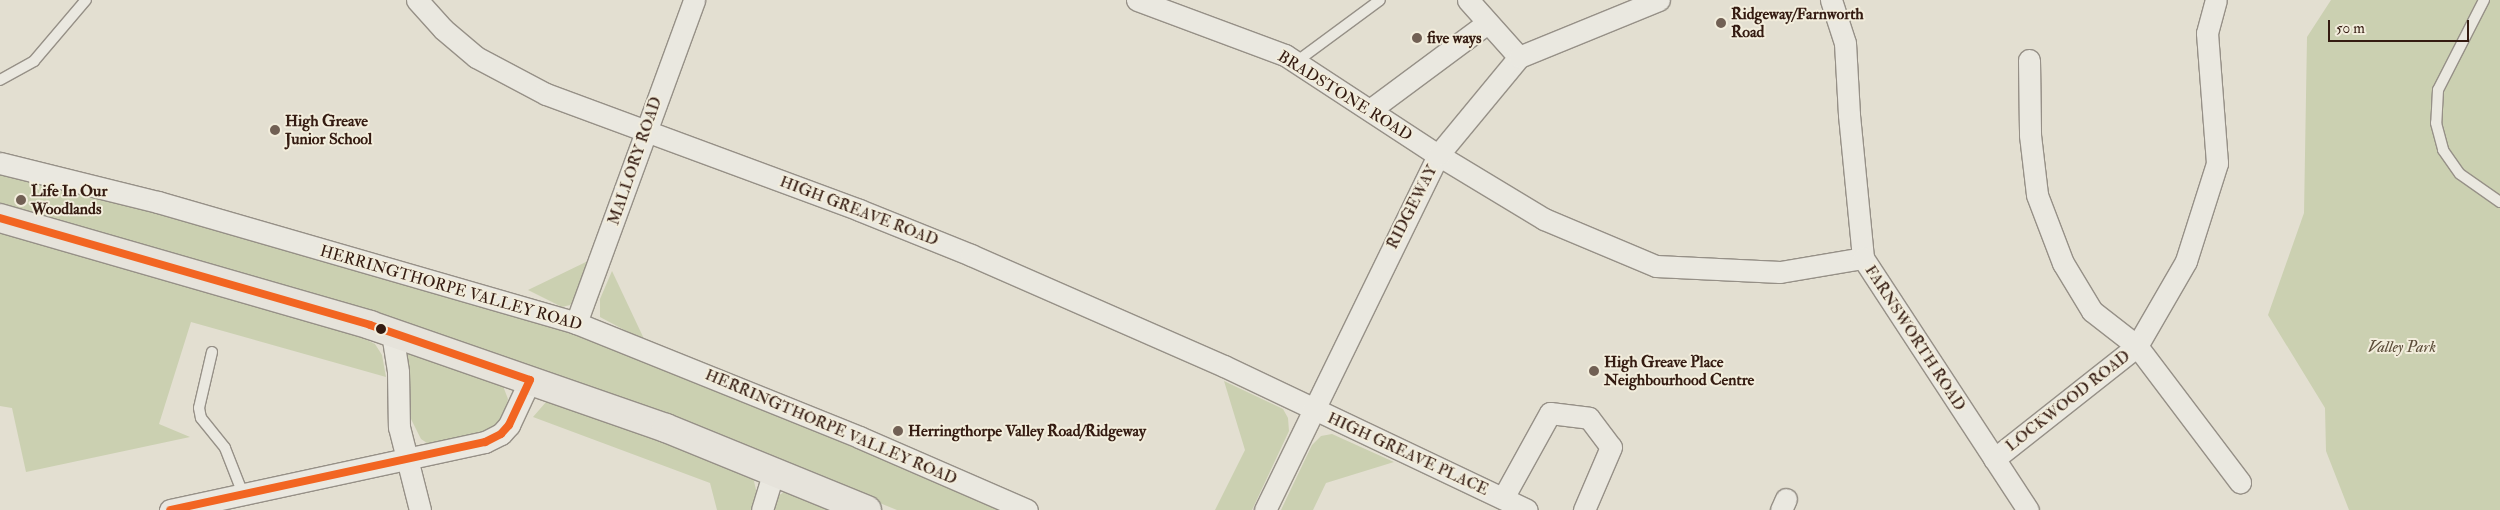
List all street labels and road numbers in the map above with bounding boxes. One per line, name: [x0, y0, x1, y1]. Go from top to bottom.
street label: BRADSTONE ROAD: [1274, 47, 1416, 145]
street label: MALLORY ROAD: [604, 94, 666, 228]
street label: RIDGEWAY: [1383, 162, 1441, 252]
street label: HIGH GREAVE ROAD: [777, 172, 941, 250]
street label: HERRINGTHORPE VALLEY ROAD: [318, 241, 584, 335]
street label: FARNSWORTH ROAD: [1861, 262, 1969, 414]
street label: LOCKWOOD ROAD: [2002, 346, 2134, 456]
street label: HERRINGTHORPE VALLEY ROAD: [702, 365, 960, 489]
street label: HIGH GREAVE PLACE: [1324, 408, 1492, 500]

